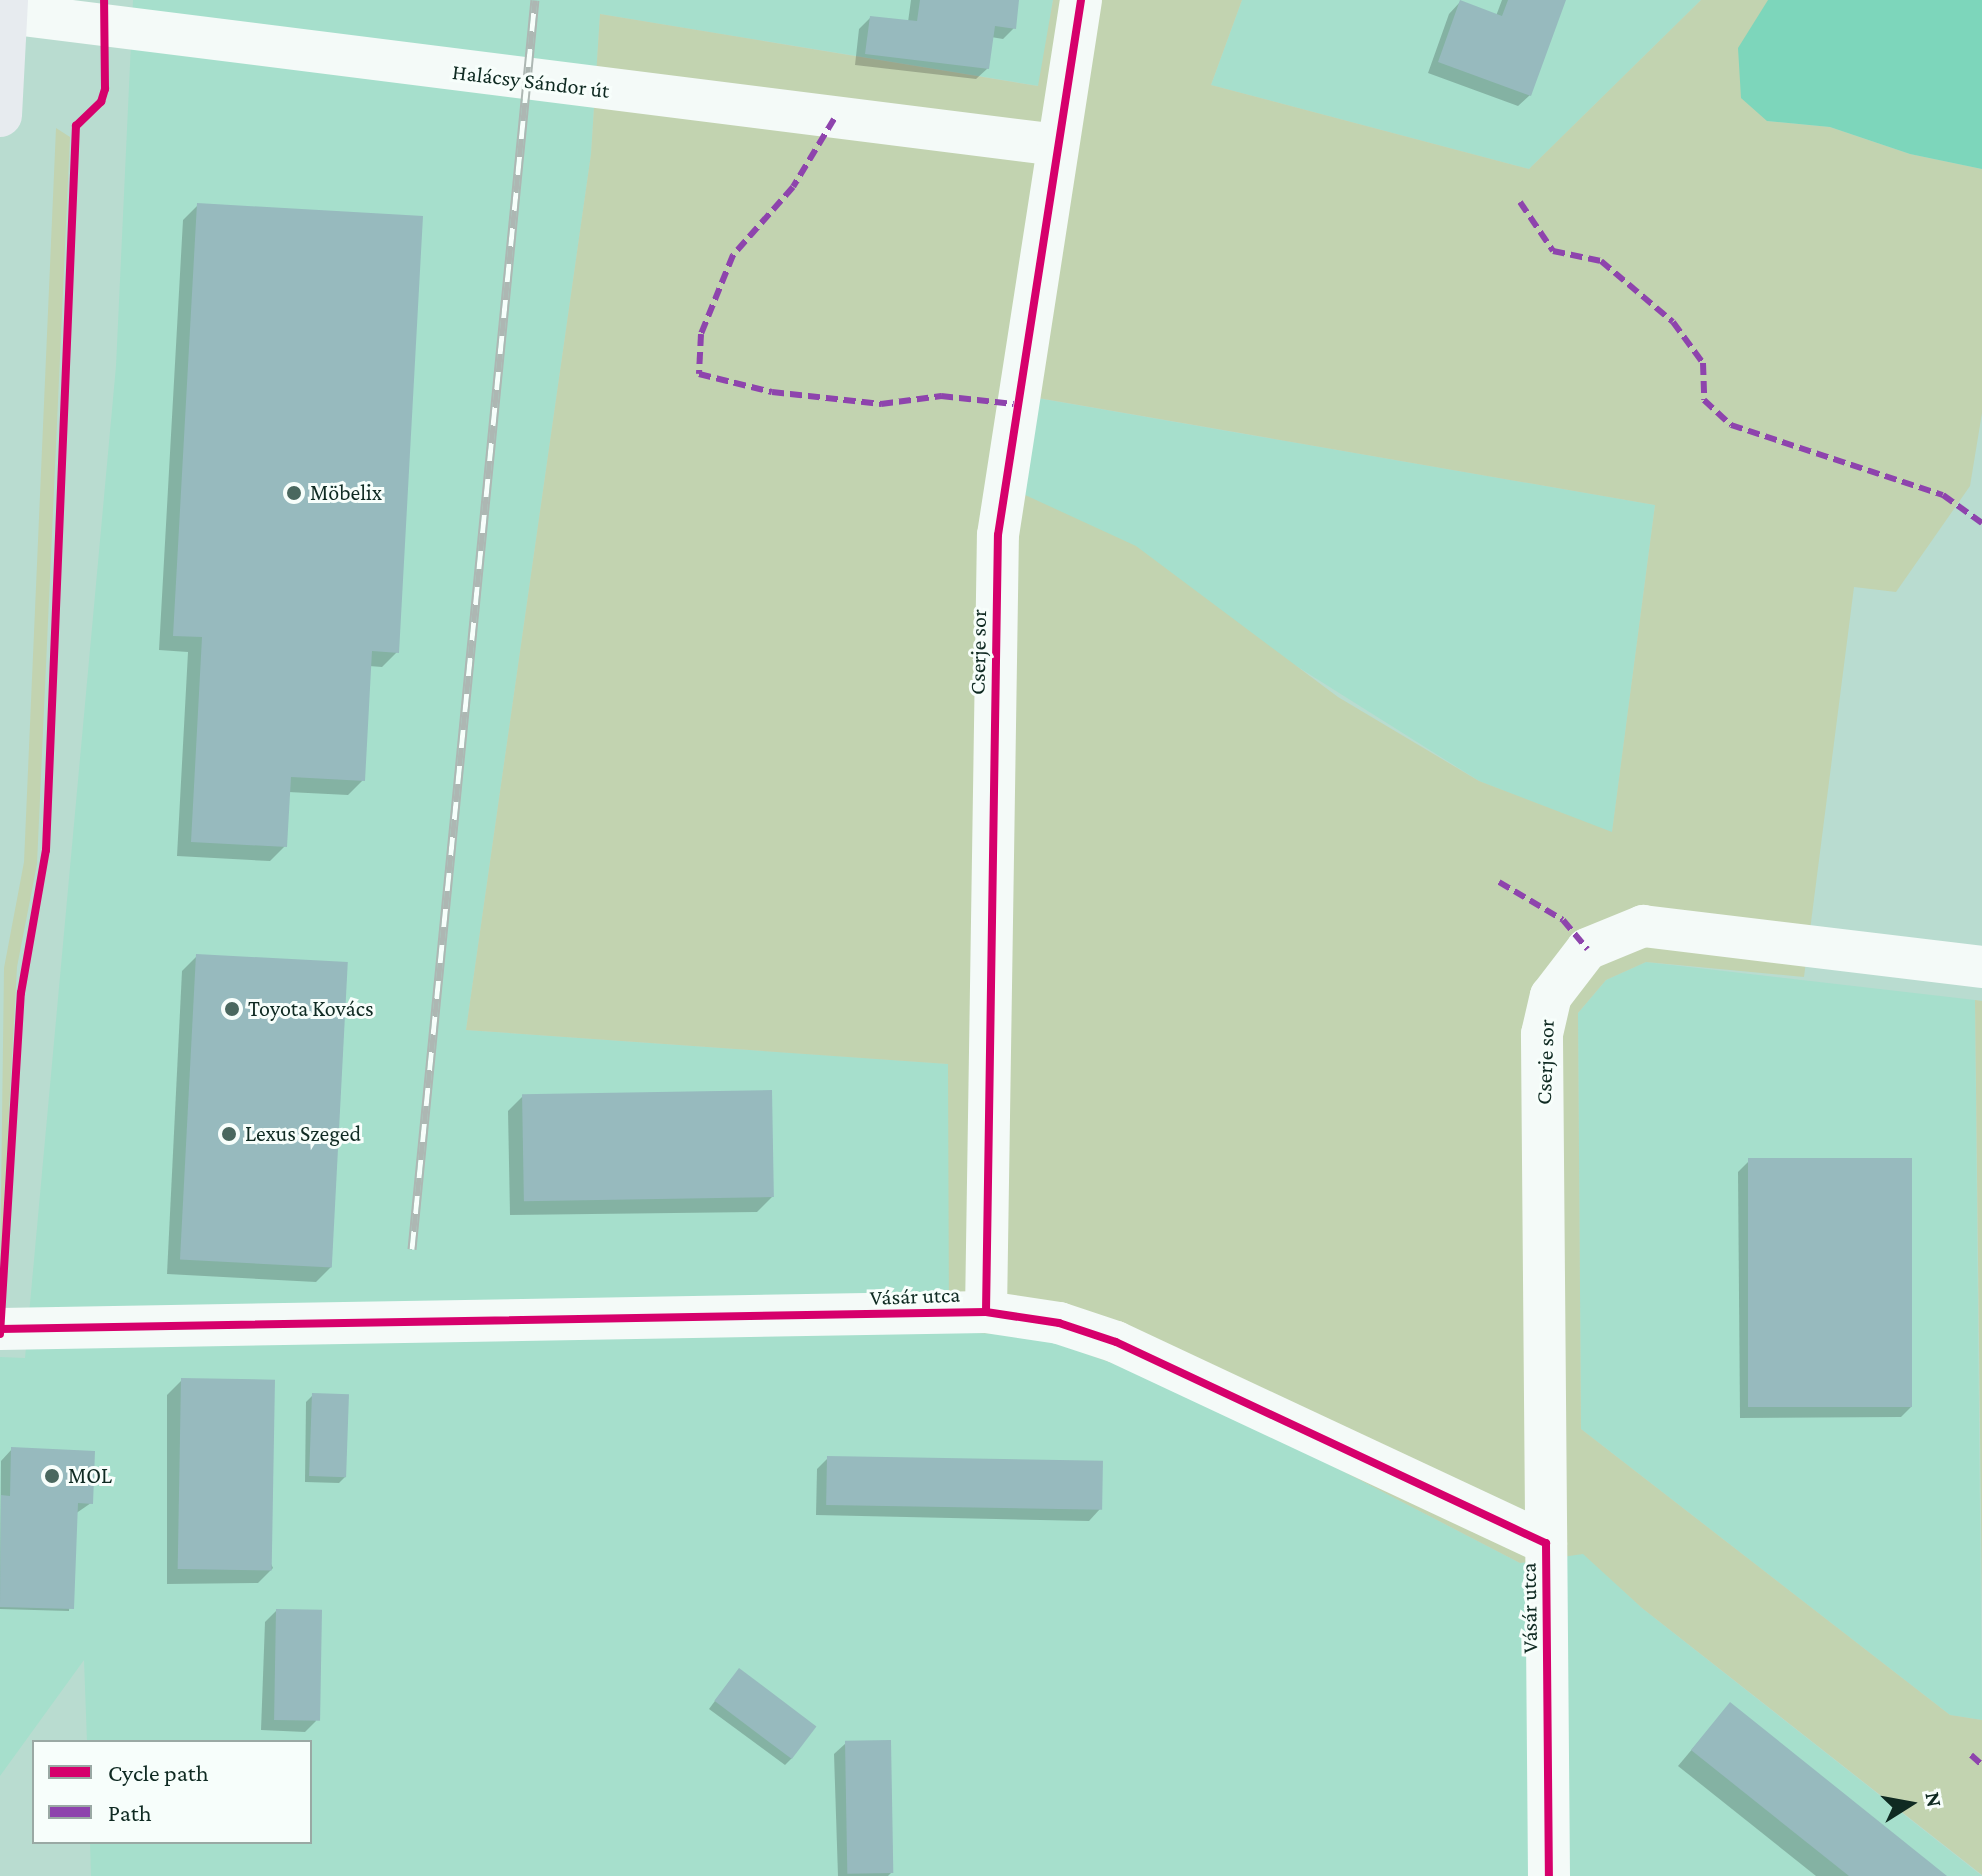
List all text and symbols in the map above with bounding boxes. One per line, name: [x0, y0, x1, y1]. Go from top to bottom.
street label: Halácsy Sándor út: [451, 58, 611, 104]
place label: Möbelix: [310, 480, 382, 506]
marker: Möbelix: [285, 484, 303, 502]
street label: Cserje sor: [964, 609, 992, 695]
place label: Toyota Kovács: [248, 996, 374, 1022]
marker: Toyota Kovács: [223, 1000, 241, 1018]
street label: Cserje sor: [1530, 1019, 1560, 1105]
place label: Lexus Szeged: [245, 1121, 361, 1147]
marker: Lexus Szeged: [220, 1125, 238, 1143]
street label: Vásár utca: [869, 1281, 961, 1311]
place label: MOL: [68, 1463, 112, 1489]
marker: MOL: [43, 1467, 61, 1485]
street label: Vásár utca: [1515, 1562, 1543, 1654]
legend: [32, 1740, 312, 1844]
text: Cycle path: [108, 1759, 209, 1786]
north arrow: [1870, 1764, 1950, 1844]
text: N: [1920, 1790, 1948, 1809]
text: Path: [108, 1799, 152, 1826]

